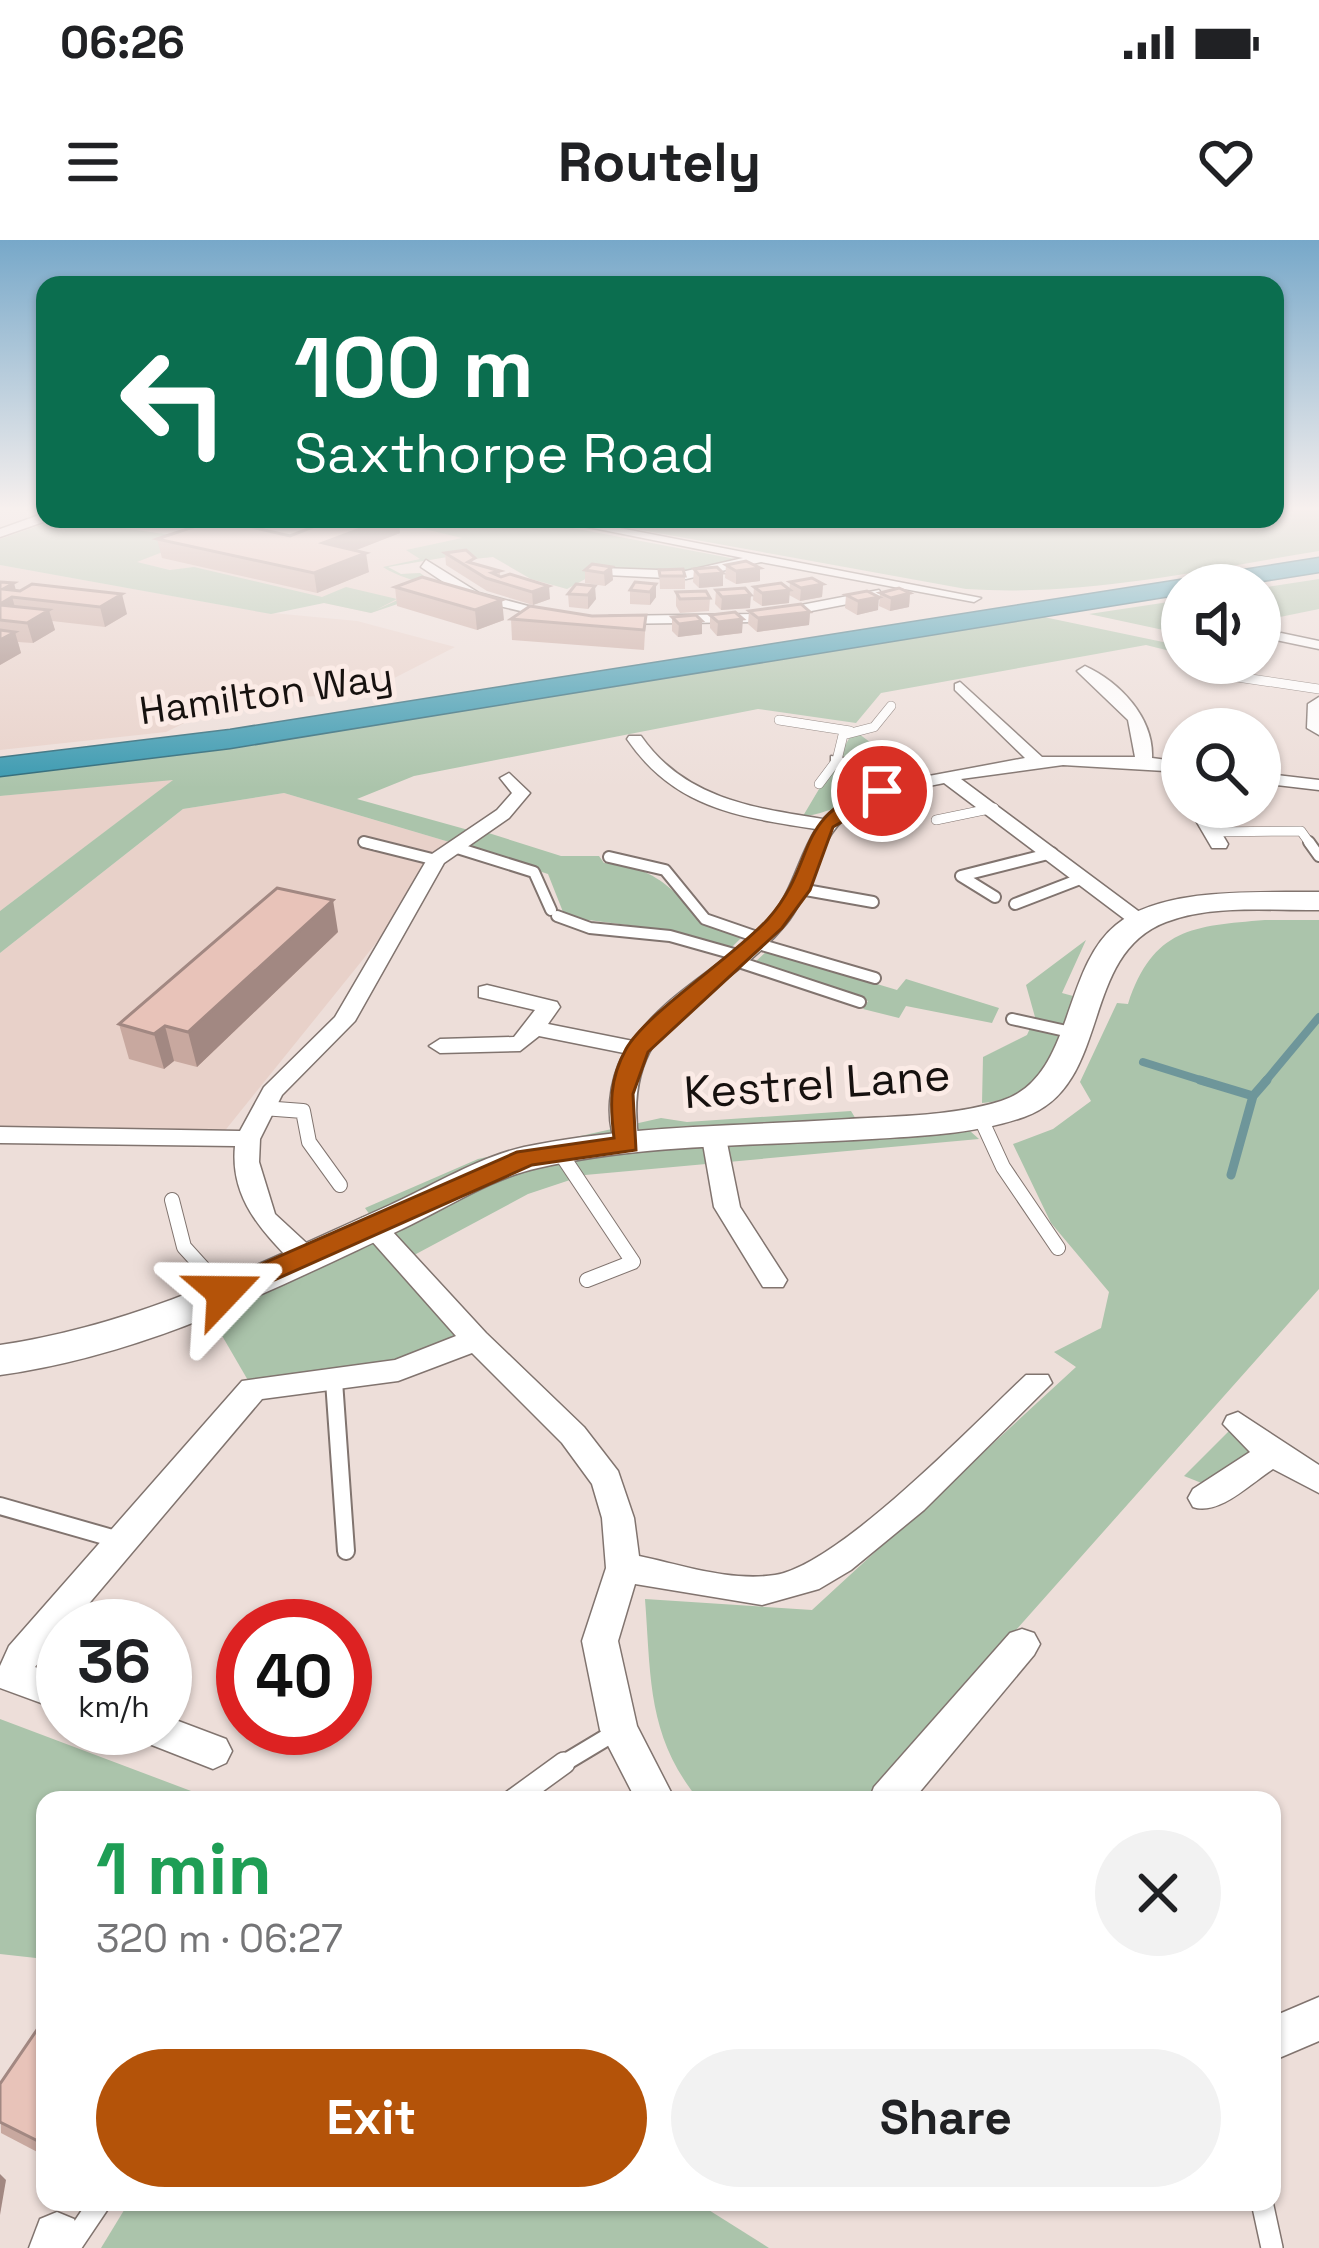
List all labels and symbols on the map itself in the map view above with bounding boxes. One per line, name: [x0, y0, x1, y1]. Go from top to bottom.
street label: Hamilton Way: [136, 651, 396, 736]
pin: [831, 740, 933, 842]
street label: Kestrel Lane: [682, 1046, 952, 1121]
position arrow: [161, 1229, 287, 1355]
speed limit sign: 40: [216, 1599, 372, 1755]

